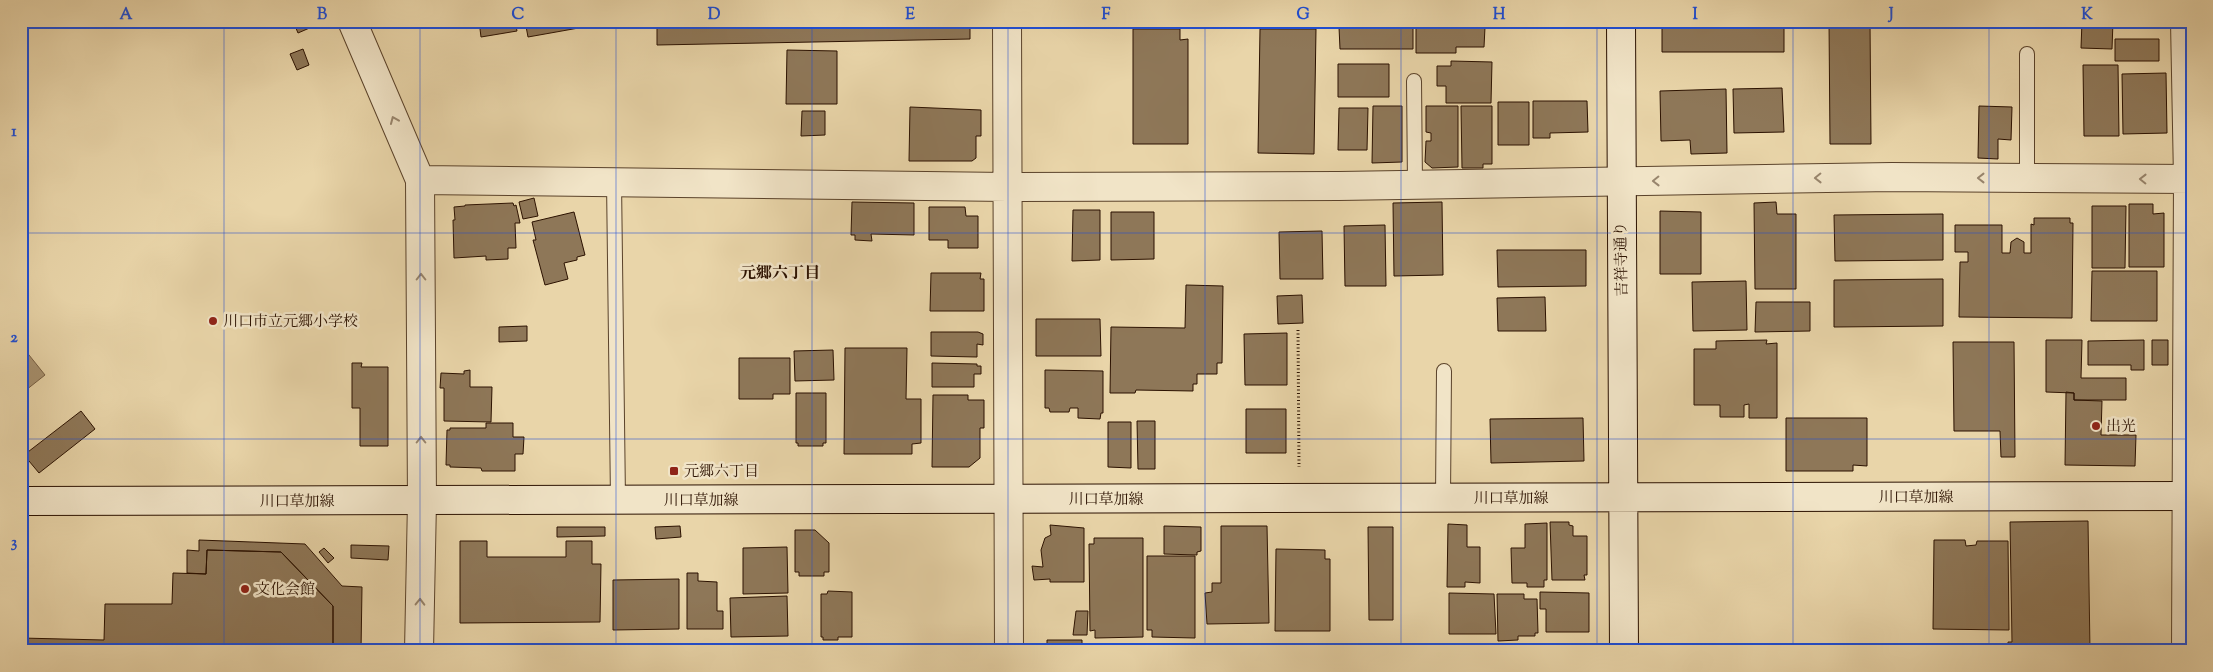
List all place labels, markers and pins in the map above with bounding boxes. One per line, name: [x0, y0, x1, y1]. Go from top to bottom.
place label: 川口市立元郷小学校: [223, 312, 358, 333]
marker: 川口市立元郷小学校: [207, 315, 219, 327]
place label: 出光: [2106, 417, 2136, 438]
marker: 出光: [2090, 420, 2102, 432]
place label: 元郷六丁目: [684, 462, 759, 483]
marker: 元郷六丁目: [668, 465, 680, 477]
place label: 文化会館: [255, 580, 315, 601]
marker: 文化会館: [239, 583, 251, 595]

